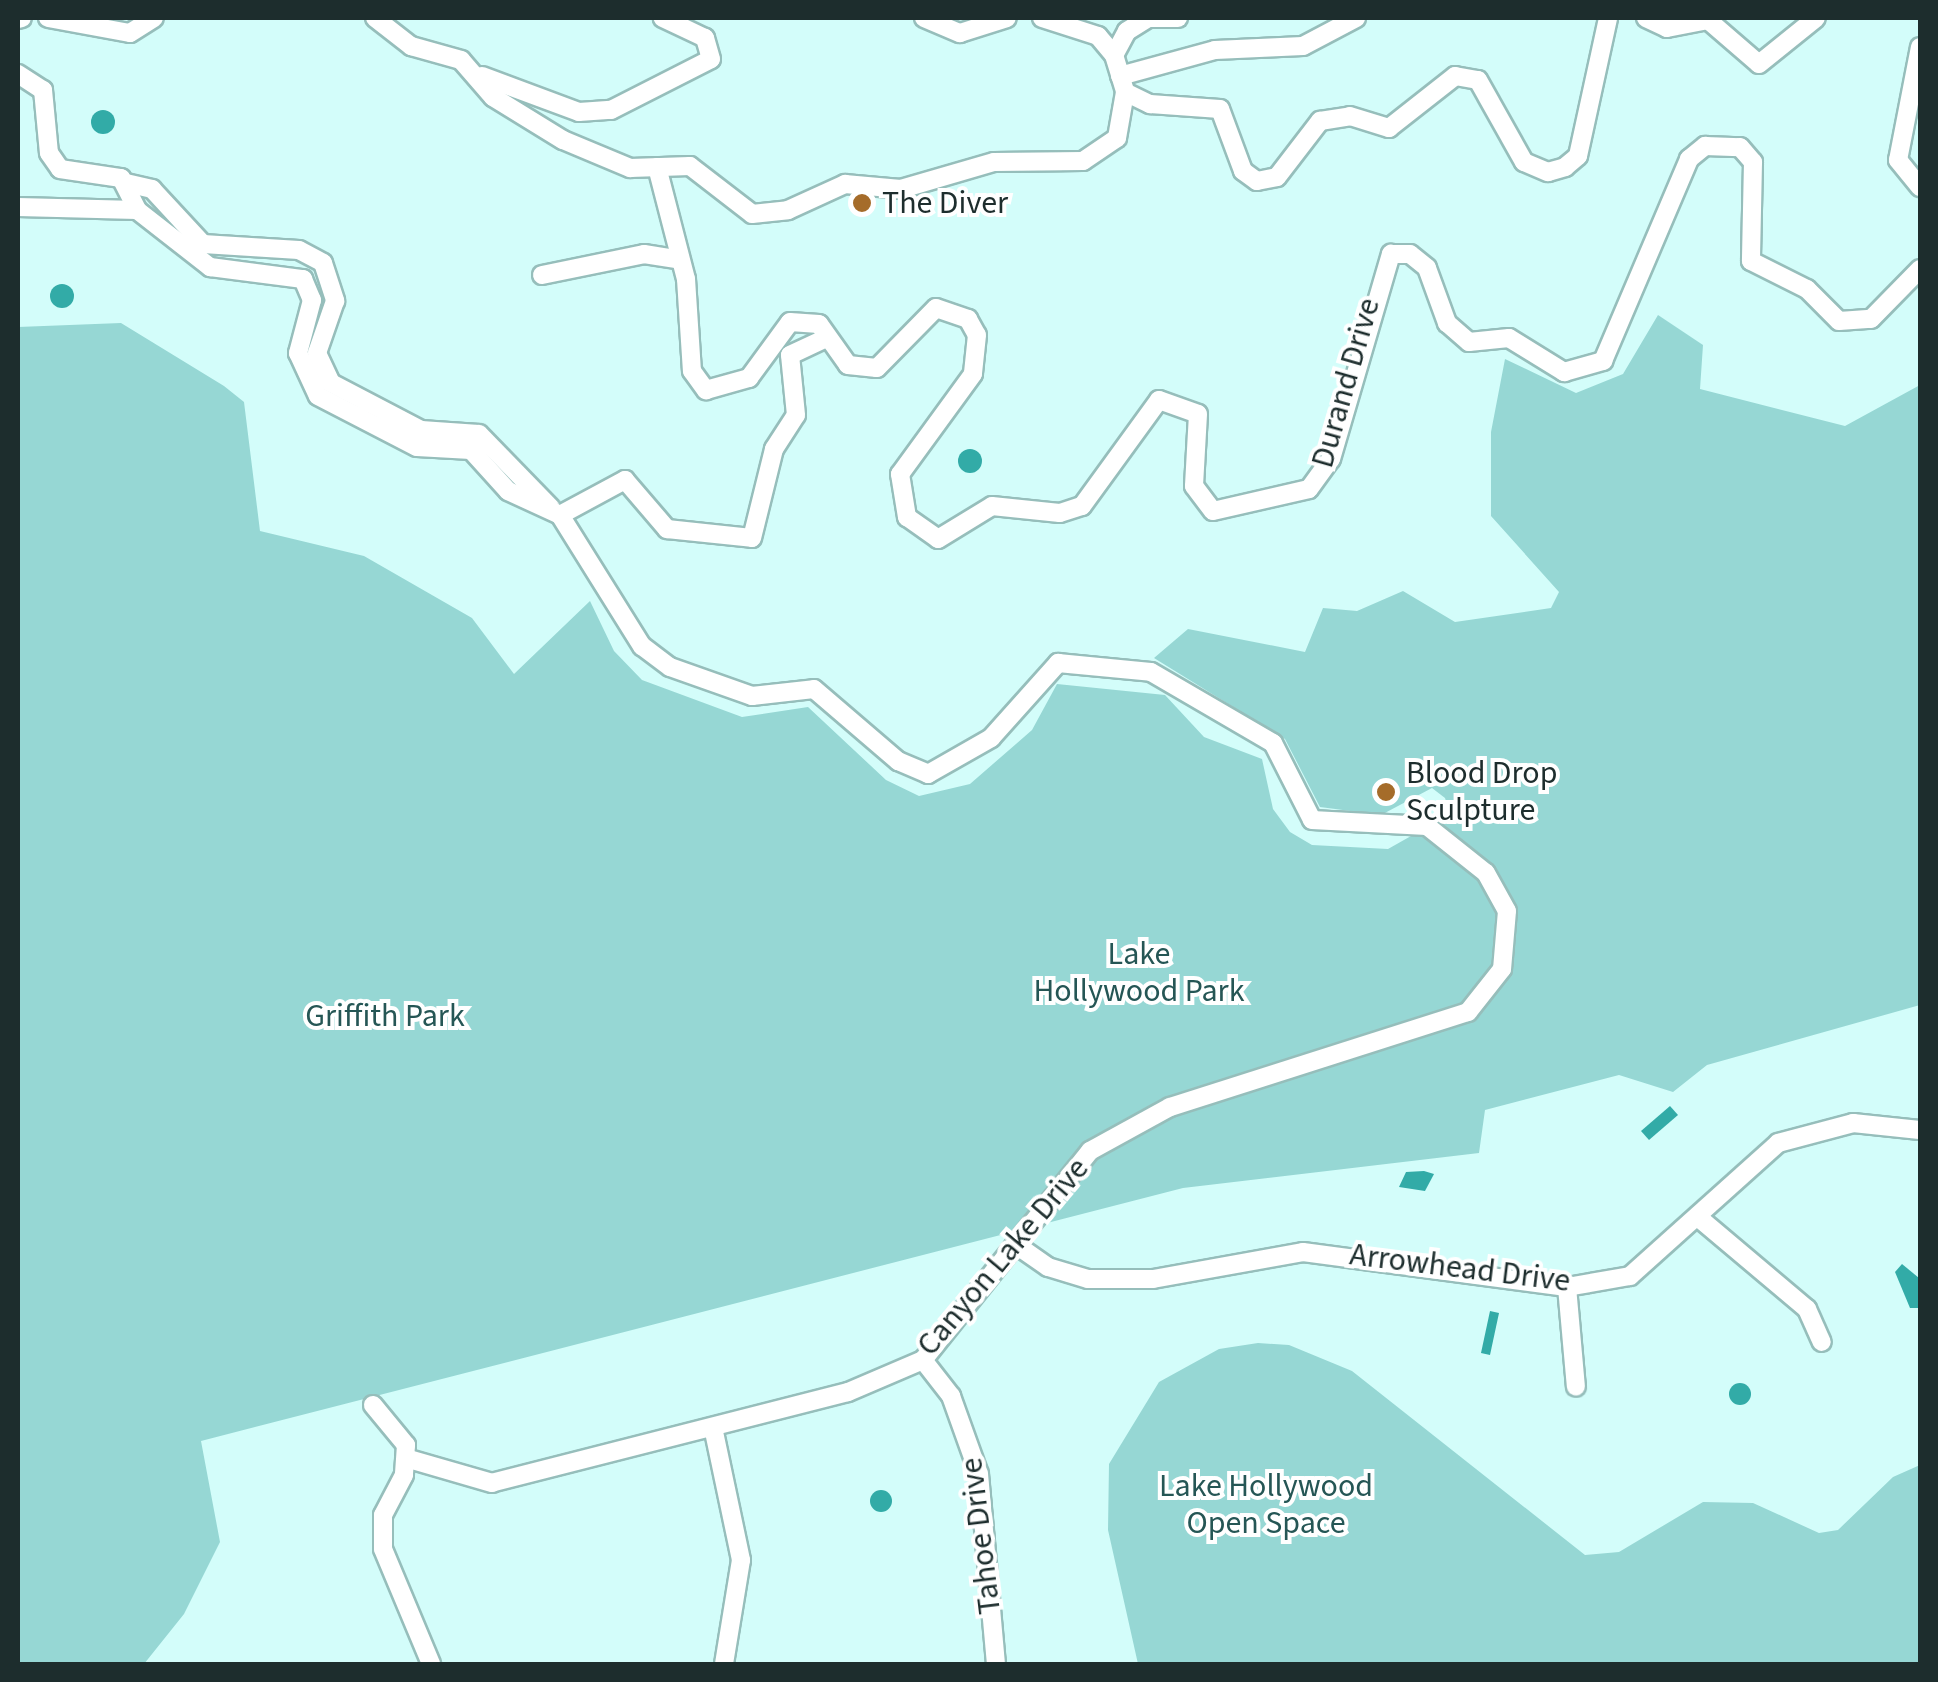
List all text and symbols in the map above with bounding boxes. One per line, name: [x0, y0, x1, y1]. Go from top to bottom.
place label: The Diver: [882, 184, 1008, 222]
marker: The Diver: [851, 192, 873, 214]
street label: Durand Drive: [1303, 294, 1389, 472]
place label: Blood Drop Sculpture: [1406, 755, 1557, 830]
marker: Blood Drop Sculpture: [1375, 781, 1397, 803]
park label: Lake Hollywood Park: [1033, 936, 1245, 1011]
park label: Griffith Park: [305, 997, 465, 1035]
street label: Canyon Lake Drive: [909, 1150, 1097, 1364]
street label: Arrowhead Drive: [1347, 1235, 1573, 1301]
street label: Tahoe Drive: [952, 1456, 1010, 1616]
park label: Lake Hollywood Open Space: [1159, 1468, 1373, 1543]

